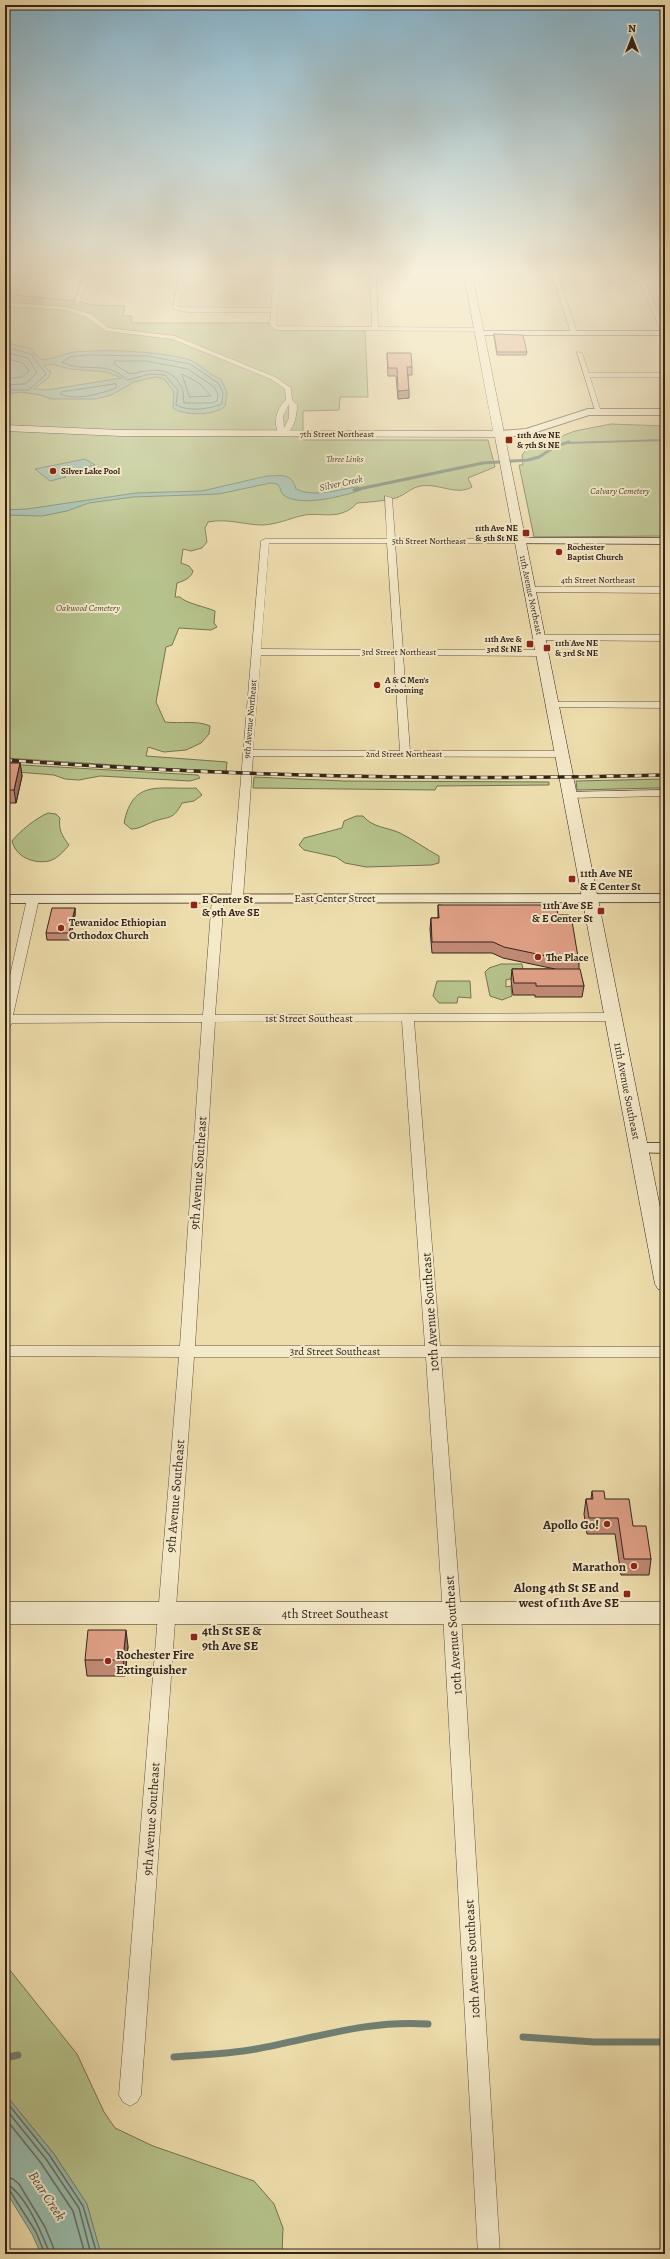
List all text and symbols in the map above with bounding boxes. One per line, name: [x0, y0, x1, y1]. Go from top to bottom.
north arrow: [612, 18, 652, 58]
text: N: [628, 21, 636, 36]
street label: 7th Street Northeast: [300, 428, 374, 440]
place label: 11th Ave NE & 7th St NE: [517, 429, 561, 451]
marker: 11th Ave NE & 7th St NE: [504, 435, 514, 445]
park label: Three Links: [326, 453, 364, 465]
place label: Silver Lake Pool: [61, 465, 121, 477]
marker: Silver Lake Pool: [48, 466, 58, 476]
water label: Silver Creek: [318, 472, 364, 494]
park label: Calvary Cemetery: [590, 485, 650, 497]
place label: 11th Ave NE & 5th St NE: [475, 522, 519, 544]
marker: 11th Ave NE & 5th St NE: [521, 528, 531, 538]
street label: 5th Street Northeast: [392, 535, 466, 547]
place label: Rochester Baptist Church: [567, 541, 623, 563]
marker: Rochester Baptist Church: [554, 547, 564, 557]
street label: 11th Avenue Northeast: [517, 554, 545, 636]
street label: 4th Street Northeast: [561, 574, 635, 586]
park label: Oakwood Cemetery: [56, 602, 120, 614]
place label: 11th Ave & 3rd St NE: [484, 633, 523, 655]
place label: 11th Ave NE & 3rd St NE: [555, 637, 599, 659]
marker: 11th Ave & 3rd St NE: [525, 639, 535, 649]
marker: 11th Ave NE & 3rd St NE: [542, 643, 552, 653]
street label: 3rd Street Northeast: [362, 646, 436, 658]
place label: A & C Men's Grooming: [384, 674, 429, 696]
street label: 9th Avenue Northeast: [241, 679, 259, 759]
marker: A & C Men's Grooming: [372, 680, 382, 690]
street label: 2nd Street Northeast: [366, 748, 442, 760]
place label: 11th Ave NE & E Center St: [580, 866, 641, 894]
marker: 11th Ave NE & E Center St: [567, 874, 577, 884]
street label: East Center Street: [294, 891, 376, 906]
place label: E Center St & 9th Ave SE: [202, 892, 260, 920]
place label: 11th Ave SE & E Center St: [532, 898, 593, 926]
marker: E Center St & 9th Ave SE: [189, 900, 199, 910]
marker: 11th Ave SE & E Center St: [596, 906, 606, 916]
place label: Tewanidoc Ethiopian Orthodox Church: [69, 915, 166, 943]
marker: Tewanidoc Ethiopian Orthodox Church: [56, 923, 66, 933]
place label: The Place: [546, 950, 588, 965]
marker: The Place: [533, 952, 543, 962]
street label: 1st Street Southeast: [265, 1011, 353, 1026]
street label: 11th Avenue Southeast: [610, 1041, 644, 1141]
street label: 9th Avenue Southeast: [186, 1115, 210, 1230]
street label: 10th Avenue Southeast: [417, 1251, 443, 1372]
street label: 3rd Street Southeast: [290, 1344, 381, 1359]
street label: 9th Avenue Southeast: [162, 1438, 188, 1553]
place label: Apollo Go!: [542, 1516, 599, 1533]
marker: Apollo Go!: [602, 1519, 612, 1529]
place label: Marathon: [572, 1558, 627, 1575]
marker: Marathon: [629, 1561, 639, 1571]
street label: 10th Avenue Southeast: [440, 1574, 466, 1695]
place label: Along 4th St SE and west of 11th Ave SE: [513, 1579, 619, 1611]
marker: Along 4th St SE and west of 11th Ave SE: [622, 1589, 632, 1599]
street label: 4th Street Southeast: [281, 1605, 389, 1622]
place label: 4th St SE & 9th Ave SE: [202, 1622, 262, 1654]
marker: 4th St SE & 9th Ave SE: [189, 1632, 199, 1642]
place label: Rochester Fire Extinguisher: [116, 1646, 194, 1678]
marker: Rochester Fire Extinguisher: [103, 1656, 113, 1666]
street label: 9th Avenue Southeast: [139, 1761, 163, 1876]
street label: 10th Avenue Southeast: [460, 1898, 484, 2019]
water label: Bear Creek: [24, 2167, 70, 2225]

